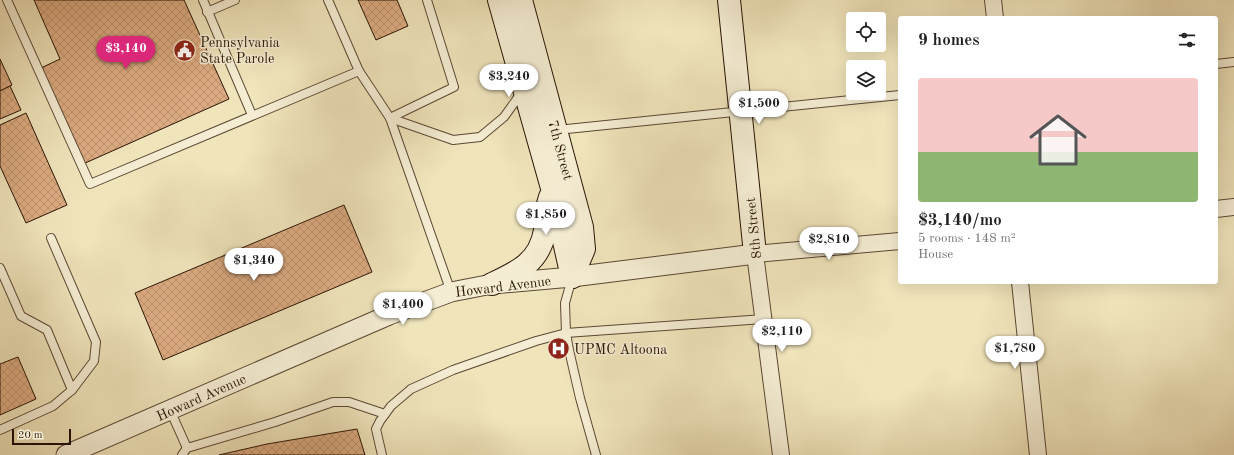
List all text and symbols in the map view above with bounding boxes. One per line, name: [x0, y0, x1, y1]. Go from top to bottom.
map controls: [846, 12, 886, 100]
button: locate: [846, 12, 886, 52]
icon: filters: [1176, 29, 1198, 51]
text: 9 homes: [918, 32, 980, 49]
pin: $3,140: [93, 36, 159, 70]
place label: Pennsylvania State Parole: [200, 36, 280, 66]
public building icon: Pennsylvania State Parole: [172, 37, 198, 63]
text: $3,140: [105, 42, 147, 55]
button: layers: [846, 60, 886, 100]
pin: $3,240: [476, 64, 542, 98]
text: $3,240: [488, 70, 530, 83]
pin: $1,500: [726, 91, 792, 125]
text: $1,500: [738, 97, 780, 110]
icon: home: [1022, 104, 1094, 176]
street label: 7th Street: [545, 119, 575, 182]
street label: 8th Street: [744, 196, 764, 259]
pin: $1,850: [513, 202, 579, 236]
text: $1,850: [525, 208, 567, 221]
text: $3,140/mo: [918, 212, 1002, 229]
pin: $2,810: [796, 227, 862, 261]
text: 5 rooms · 148 m²: [918, 232, 1016, 245]
text: $2,810: [808, 233, 850, 246]
pin: $1,340: [221, 248, 287, 282]
text: House: [918, 248, 953, 261]
text: $1,340: [233, 254, 275, 267]
street label: Howard Avenue: [454, 274, 552, 300]
pin: $1,400: [370, 292, 436, 326]
text: $1,400: [382, 298, 424, 311]
pin: $2,110: [749, 319, 815, 353]
text: $2,110: [761, 325, 803, 338]
hospital icon: UPMC Altoona: [546, 336, 572, 362]
pin: $1,780: [982, 336, 1048, 370]
text: $1,780: [994, 342, 1036, 355]
place label: UPMC Altoona: [574, 343, 667, 357]
street label: Howard Avenue: [154, 372, 248, 424]
scale bar: [12, 427, 71, 446]
text: 20 m: [18, 430, 43, 441]

